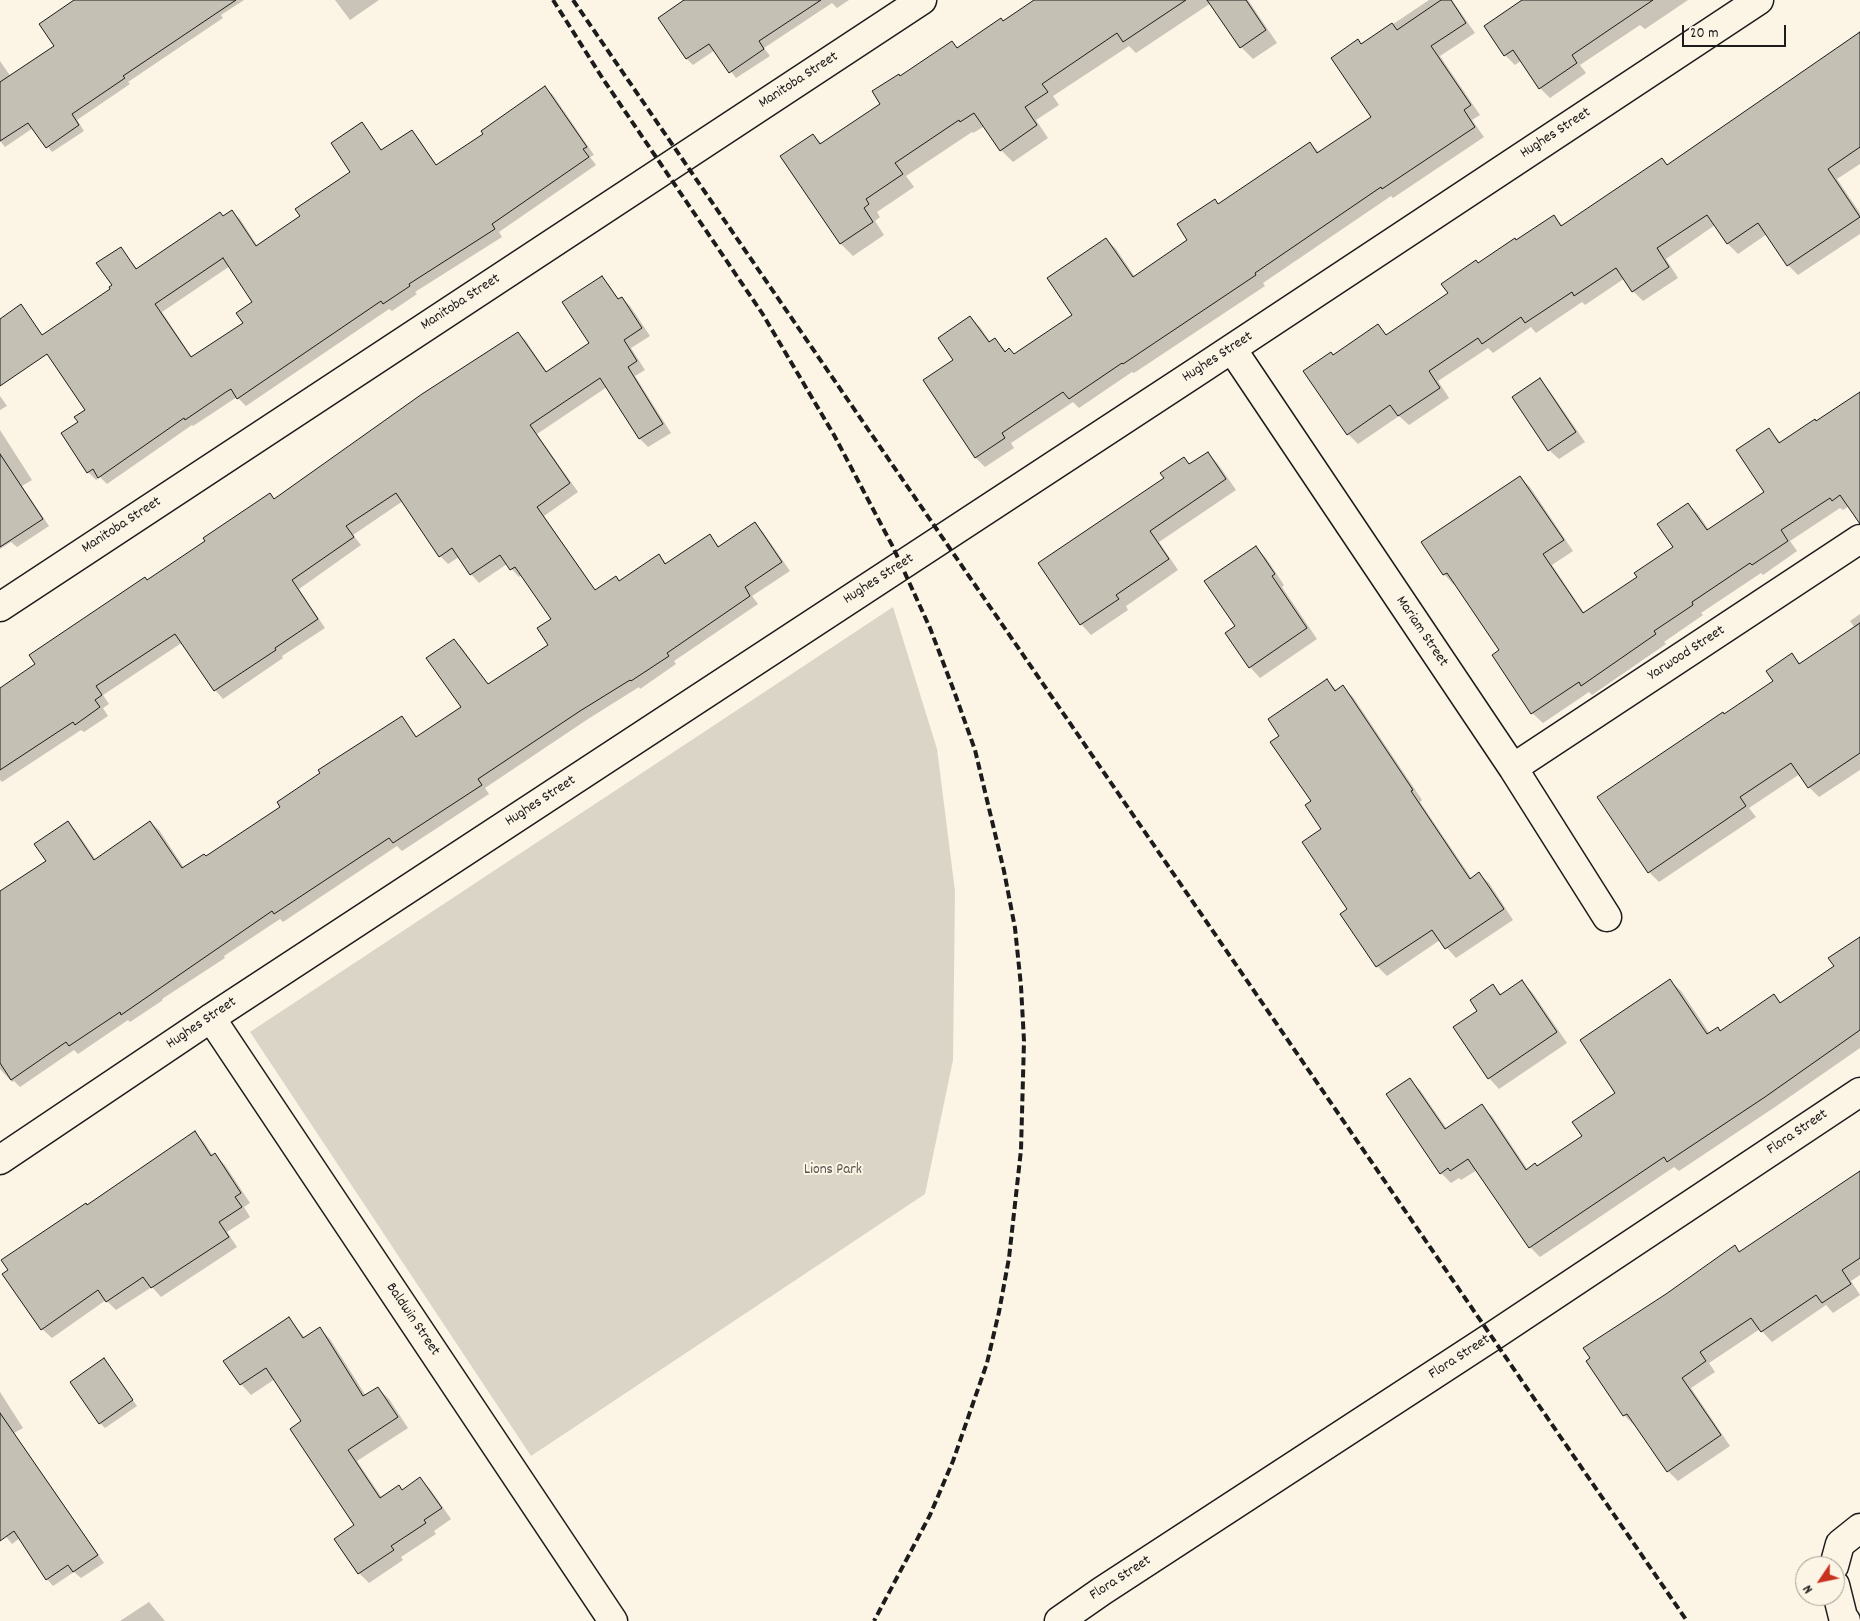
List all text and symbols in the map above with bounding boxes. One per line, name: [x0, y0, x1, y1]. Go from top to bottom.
scale bar: [1685, 15, 1789, 47]
text: 20 m: [1690, 23, 1718, 45]
street label: Manitoba Street: [756, 49, 842, 113]
street label: Hughes Street: [1517, 105, 1595, 163]
street label: Manitoba Street: [418, 271, 504, 335]
street label: Hughes Street: [1179, 329, 1257, 387]
street label: Manitoba Street: [79, 494, 165, 558]
street label: Hughes Street: [840, 551, 918, 609]
street label: Mariam Street: [1391, 593, 1451, 671]
street label: Yarwood Street: [1645, 622, 1729, 686]
street label: Hughes Street: [502, 773, 580, 831]
street label: Hughes Street: [164, 994, 240, 1054]
street label: Flora Street: [1764, 1106, 1832, 1160]
park label: Lions Park: [804, 1162, 862, 1180]
street label: Baldwin Street: [381, 1280, 443, 1360]
street label: Flora Street: [1426, 1332, 1494, 1384]
street label: Flora Street: [1087, 1553, 1155, 1605]
north arrow: [1795, 1556, 1845, 1606]
text: N: [1798, 1580, 1819, 1597]

